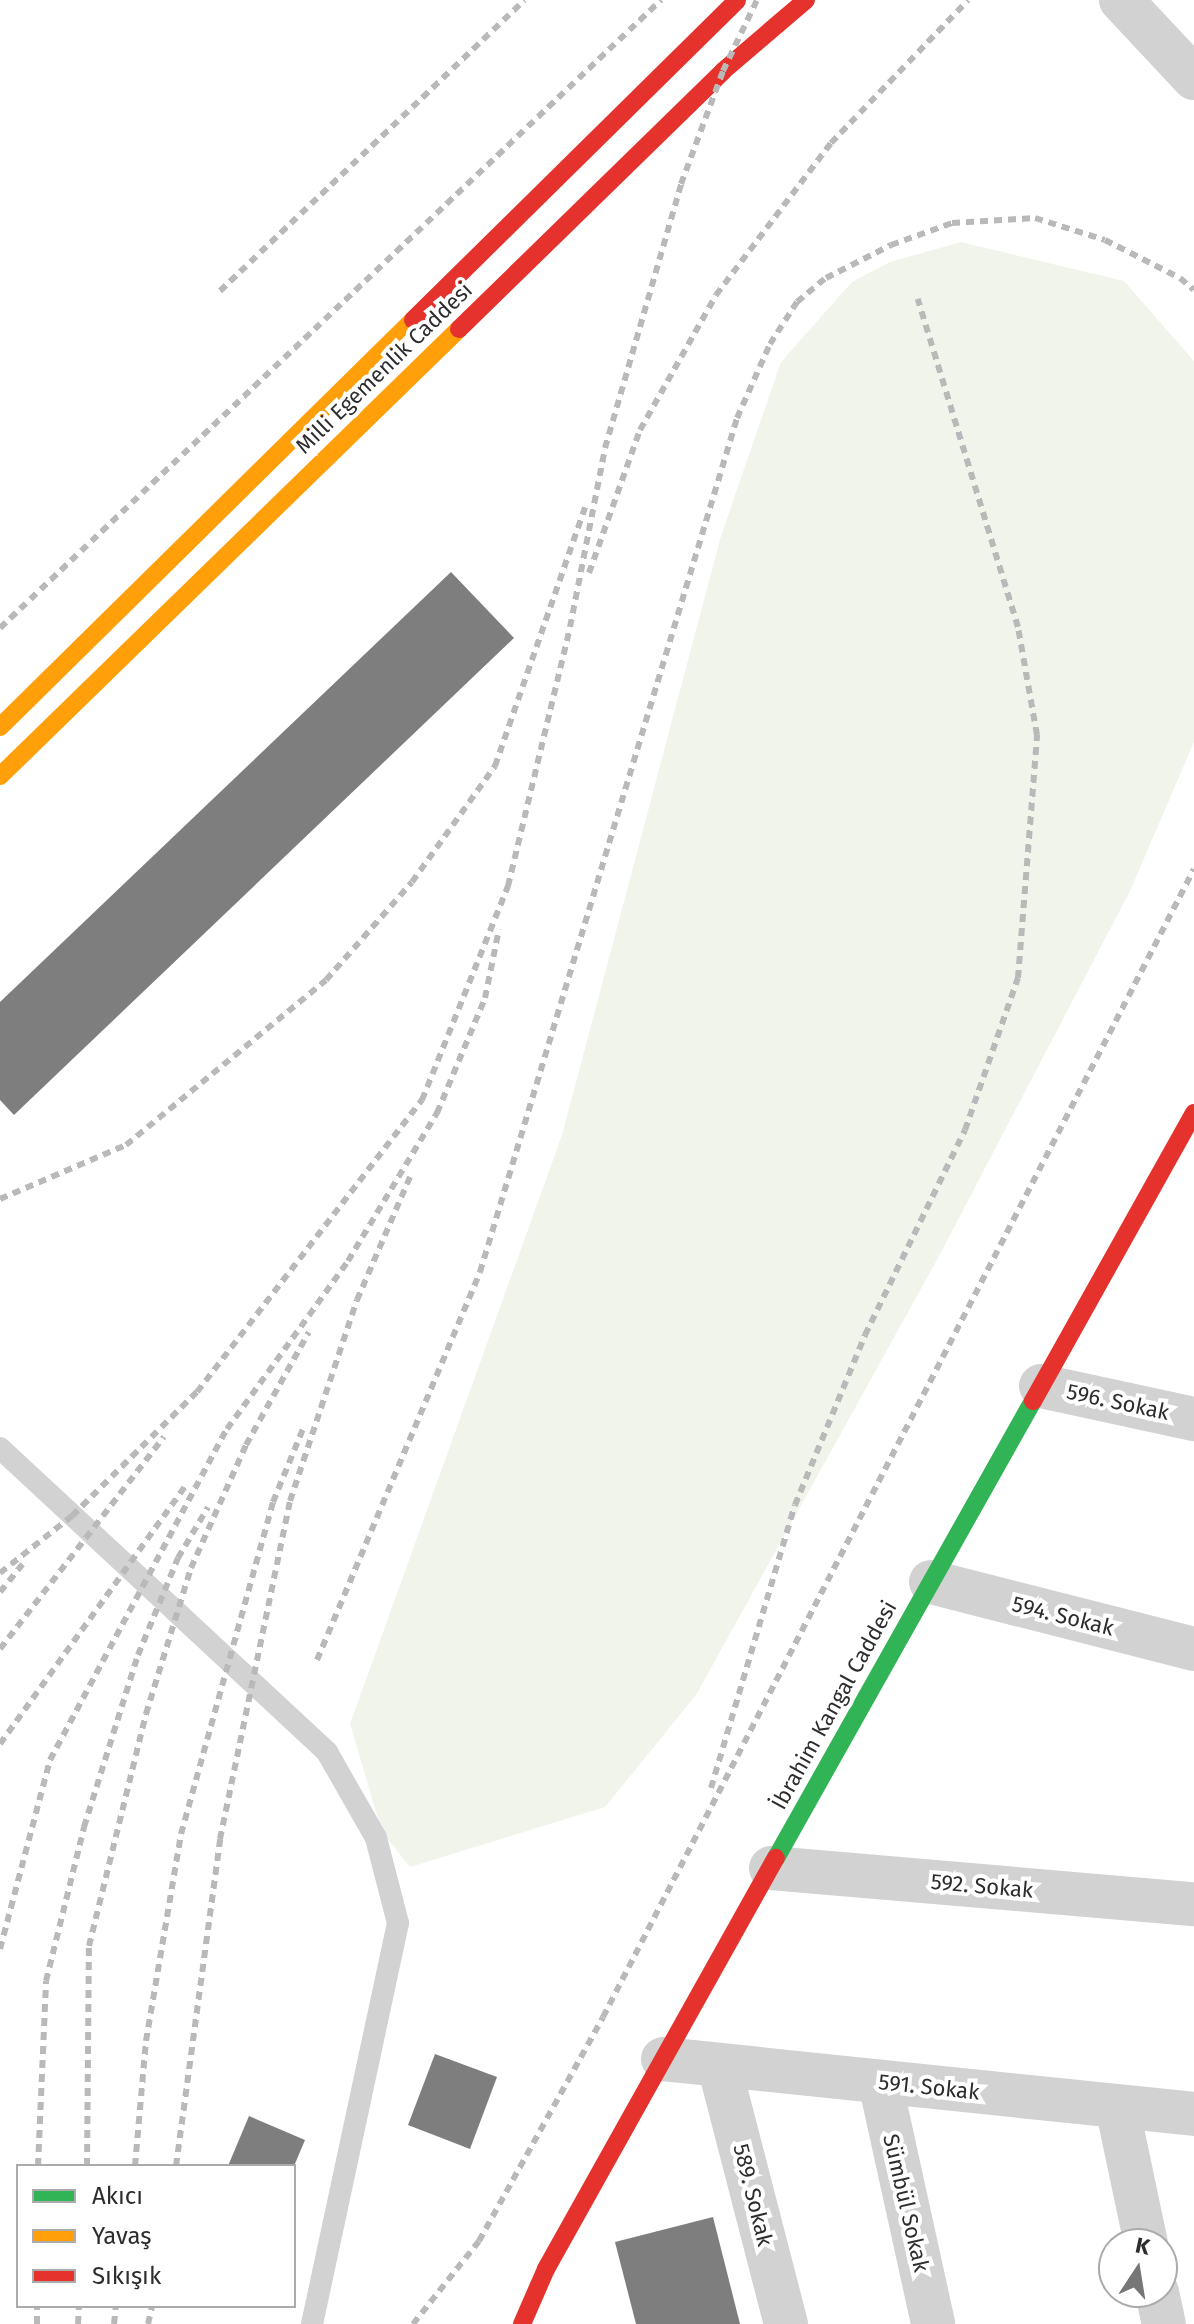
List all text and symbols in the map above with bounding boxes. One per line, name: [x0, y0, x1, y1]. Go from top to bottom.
street label: Milli Egemenlik Caddesi: [290, 277, 478, 459]
street label: 596. Sokak: [1064, 1378, 1172, 1426]
street label: 594. Sokak: [1009, 1591, 1117, 1641]
street label: İbrahim Kangal Caddesi: [766, 1596, 902, 1814]
street label: 592. Sokak: [930, 1868, 1034, 1904]
street label: 591. Sokak: [877, 2069, 981, 2105]
street label: Sümbül Sokak: [877, 2131, 935, 2275]
street label: 589. Sokak: [728, 2141, 778, 2249]
legend: [16, 2164, 296, 2308]
text: Akıcı: [92, 2182, 143, 2210]
text: Yavaş: [92, 2222, 151, 2250]
north arrow: [1098, 2228, 1178, 2308]
text: K: [1133, 2231, 1152, 2261]
text: Sıkışık: [92, 2262, 161, 2290]

